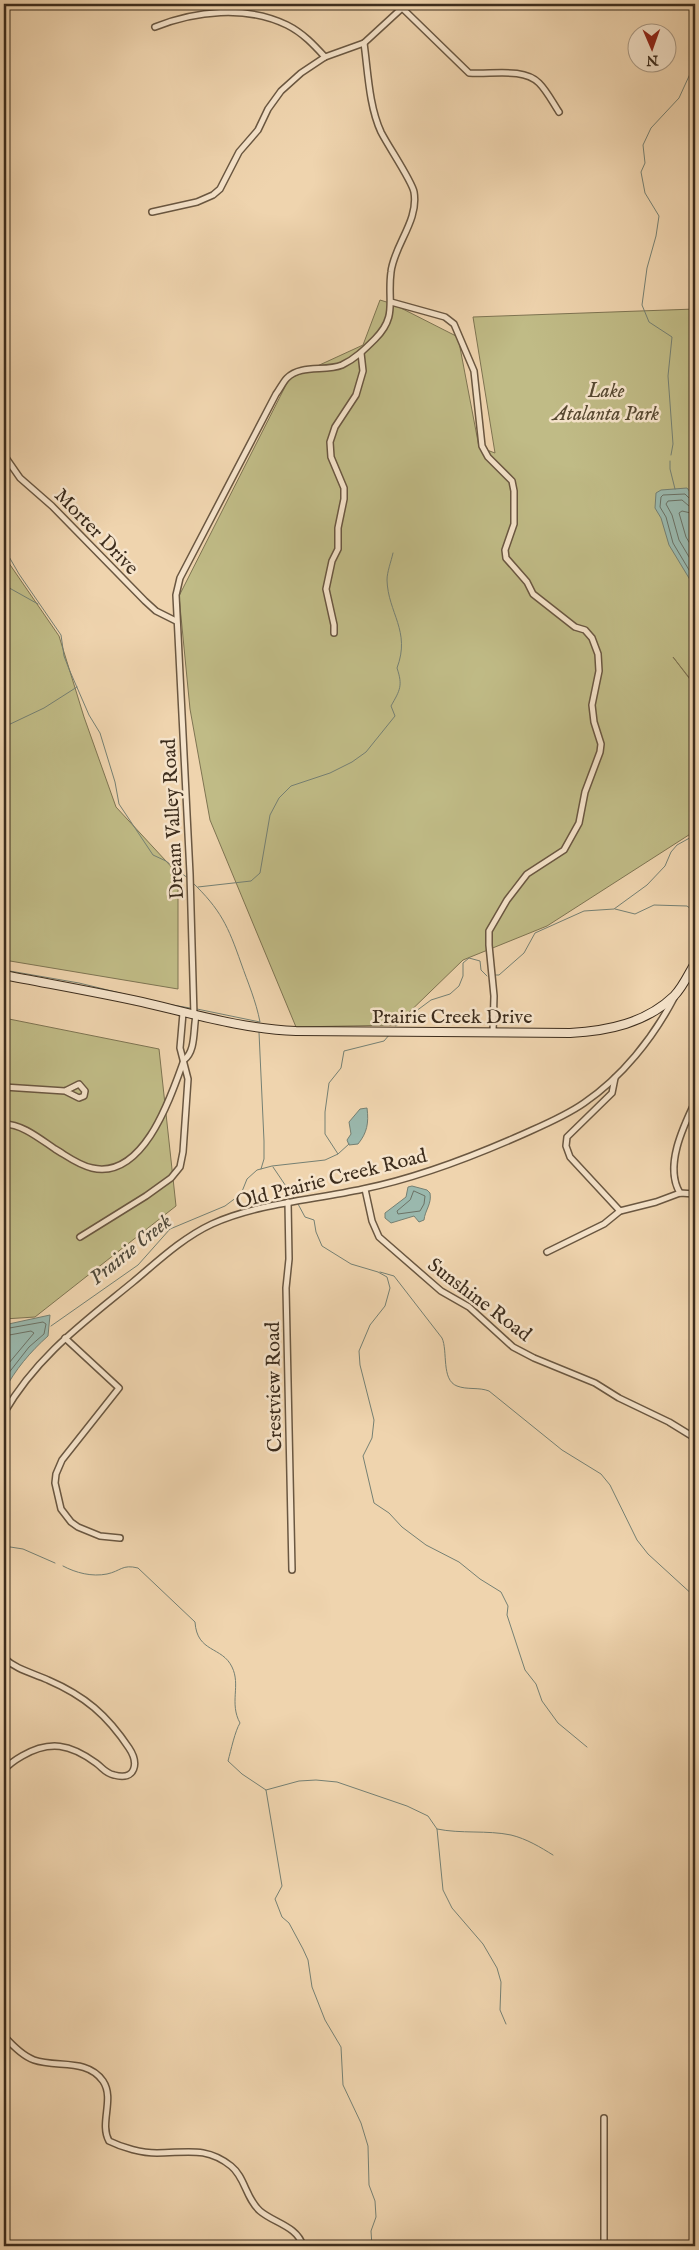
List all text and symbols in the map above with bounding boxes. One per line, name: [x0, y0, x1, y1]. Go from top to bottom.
north arrow: [626, 22, 676, 72]
text: N: [646, 51, 660, 69]
park label: Lake Atalanta Park: [551, 379, 659, 427]
street label: Morter Drive: [48, 483, 143, 581]
street label: Dream Valley Road: [157, 738, 190, 900]
street label: Prairie Creek Drive: [372, 1005, 532, 1030]
street label: Old Prairie Creek Road: [233, 1144, 430, 1215]
water label: Prairie Creek: [84, 1208, 178, 1292]
street label: Sunshine Road: [422, 1253, 536, 1348]
street label: Crestview Road: [261, 1321, 288, 1453]

